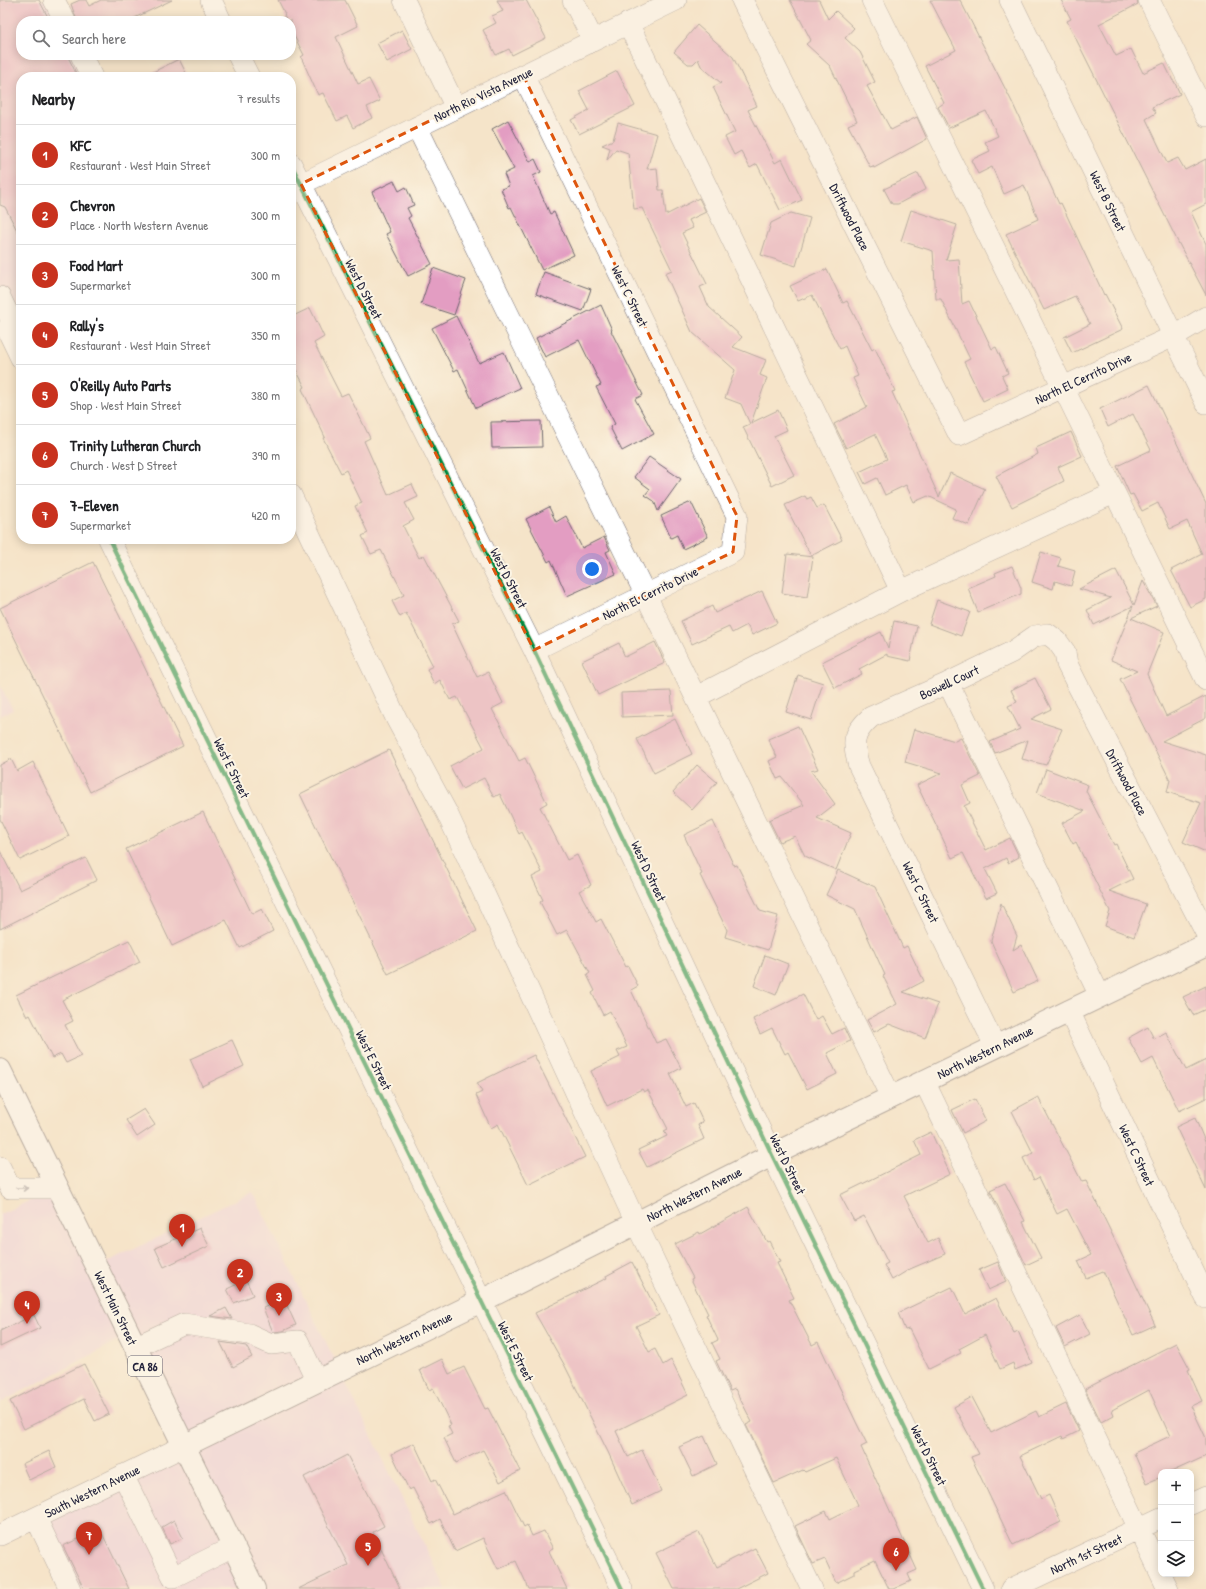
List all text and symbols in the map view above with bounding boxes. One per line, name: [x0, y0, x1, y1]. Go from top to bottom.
search box: [16, 16, 296, 60]
icon: search: [30, 27, 52, 49]
text: Search here: [62, 28, 126, 49]
street label: North Rio Vista Avenue: [431, 62, 535, 126]
text: Nearby: [32, 87, 75, 110]
text: 7 results: [237, 89, 280, 107]
text: KFC: [70, 135, 92, 156]
text: 1: [43, 146, 47, 164]
text: 300 m: [251, 146, 280, 164]
text: Restaurant · West Main Street: [70, 156, 210, 174]
street label: West B Street: [1086, 168, 1131, 235]
street label: Driftwood Place: [825, 180, 875, 254]
text: Chevron: [70, 195, 115, 216]
text: 2: [42, 206, 48, 224]
text: 300 m: [251, 206, 280, 224]
text: Place · North Western Avenue: [70, 216, 208, 234]
text: Food Mart: [70, 255, 123, 276]
street label: West D Street: [341, 256, 387, 323]
street label: West C Street: [607, 262, 653, 330]
text: 3: [42, 266, 48, 284]
text: 300 m: [251, 266, 280, 284]
text: Supermarket: [70, 276, 131, 294]
text: Rally's: [70, 315, 104, 336]
text: 4: [43, 326, 47, 344]
text: 350 m: [251, 326, 280, 344]
text: Restaurant · West Main Street: [70, 336, 210, 354]
street label: North El Cerrito Drive: [1032, 348, 1134, 408]
text: O'Reilly Auto Parts: [70, 375, 171, 396]
text: 5: [42, 386, 48, 404]
text: 380 m: [251, 386, 280, 404]
text: Shop · West Main Street: [70, 396, 181, 414]
text: Trinity Lutheran Church: [70, 435, 201, 456]
text: 6: [42, 446, 48, 464]
text: 390 m: [252, 446, 280, 464]
text: Church · West D Street: [70, 456, 177, 474]
text: 7-Eleven: [70, 495, 119, 516]
text: 7: [42, 506, 48, 524]
text: 420 m: [251, 506, 280, 524]
text: Supermarket: [70, 516, 131, 534]
street label: West D Street: [486, 545, 532, 612]
your location: [582, 559, 602, 579]
street label: North El Cerrito Drive: [599, 562, 701, 624]
street label: Boswell Court: [916, 660, 982, 704]
street label: West E Street: [210, 735, 254, 801]
street label: Driftwood Place: [1102, 746, 1152, 818]
street label: West D Street: [627, 838, 671, 905]
street label: West C Street: [898, 858, 944, 926]
street label: North Western Avenue: [934, 1021, 1036, 1083]
street label: West E Street: [352, 1027, 396, 1093]
street label: West C Street: [1115, 1121, 1159, 1189]
street label: West D Street: [766, 1131, 811, 1198]
street label: North Western Avenue: [643, 1162, 745, 1226]
one-way arrow: [15, 1184, 28, 1192]
pin: 1: [169, 1214, 195, 1247]
pin: 2: [227, 1259, 253, 1292]
street label: West Main Street: [90, 1268, 142, 1349]
pin: 3: [266, 1283, 292, 1316]
pin: 4: [14, 1291, 40, 1324]
street label: North Western Avenue: [353, 1307, 455, 1369]
street label: West E Street: [494, 1318, 538, 1384]
road number: CA 86: [128, 1356, 162, 1376]
street label: West D Street: [907, 1422, 952, 1489]
street label: South Western Avenue: [41, 1460, 143, 1522]
map controls: [1158, 1469, 1194, 1577]
button: +: [1158, 1469, 1194, 1505]
button: −: [1158, 1505, 1194, 1541]
pin: 7: [76, 1522, 102, 1555]
street label: North 1st Street: [1047, 1529, 1125, 1579]
pin: 5: [355, 1533, 381, 1566]
pin: 6: [883, 1538, 909, 1571]
button: layers: [1158, 1541, 1194, 1577]

